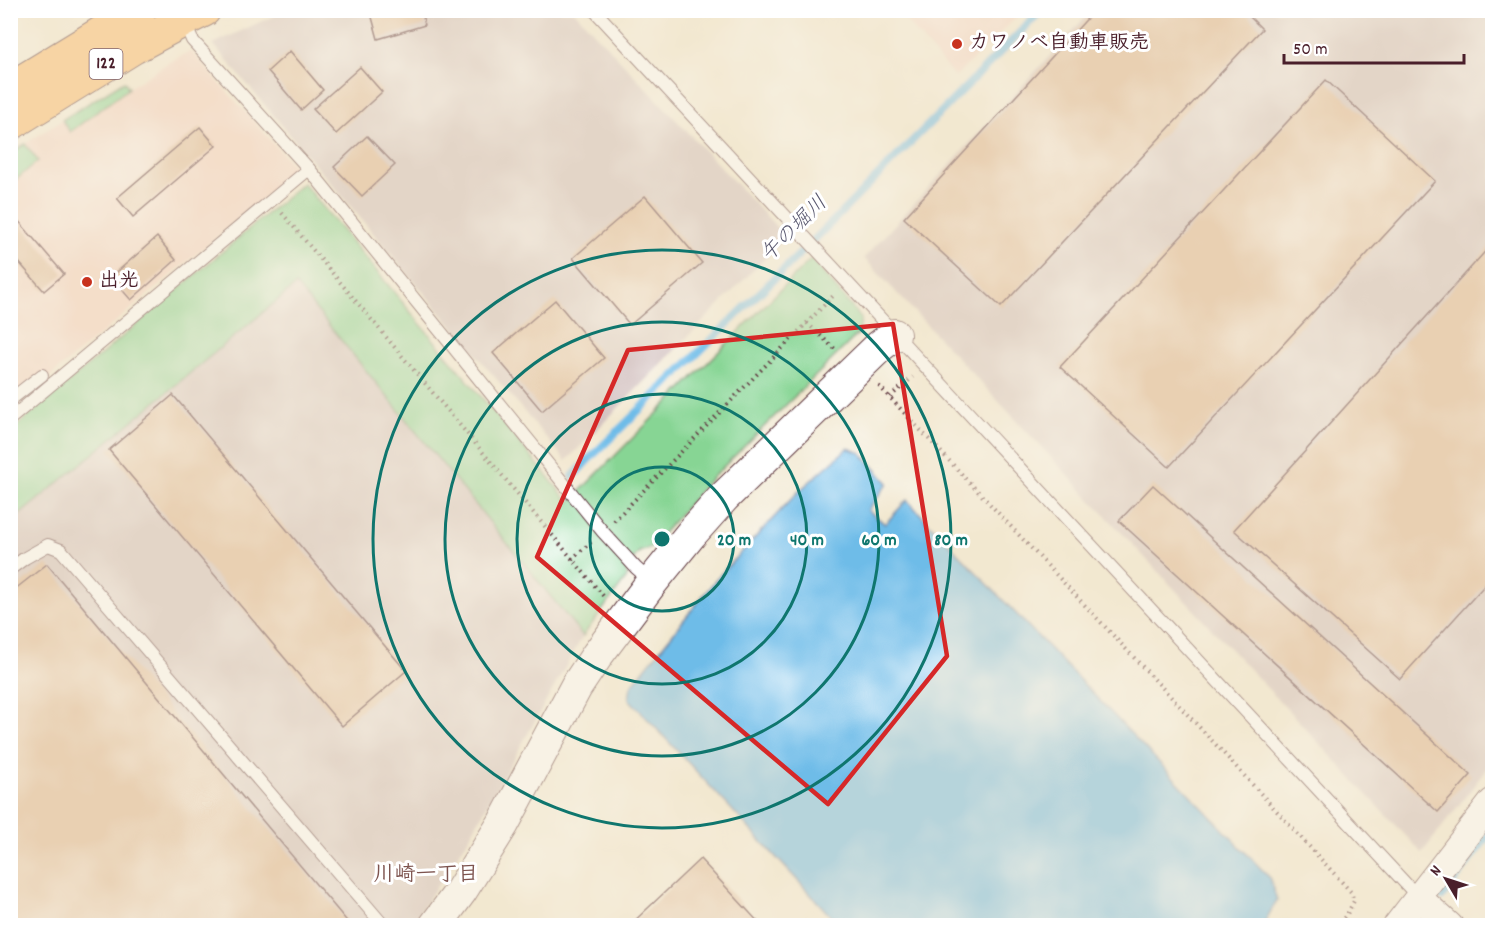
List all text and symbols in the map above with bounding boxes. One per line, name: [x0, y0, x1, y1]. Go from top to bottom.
scale bar: [1284, 27, 1464, 65]
place label: カワノベ自動車販売: [969, 30, 1149, 58]
marker: カワノベ自動車販売: [950, 37, 964, 51]
text: 50 m: [1293, 38, 1328, 63]
road number: 122: [90, 49, 122, 79]
water label: 午の堀川: [755, 190, 835, 270]
place label: 出光: [99, 268, 139, 296]
marker: 出光: [80, 275, 94, 289]
centre of rings: [652, 529, 672, 549]
text: 20 m: [717, 529, 751, 554]
text: 40 m: [790, 529, 824, 554]
text: 60 m: [861, 529, 897, 554]
text: 80 m: [934, 529, 968, 554]
north arrow: [1416, 849, 1476, 909]
district label: 川崎一丁目: [374, 861, 479, 891]
text: N: [1425, 861, 1448, 881]

